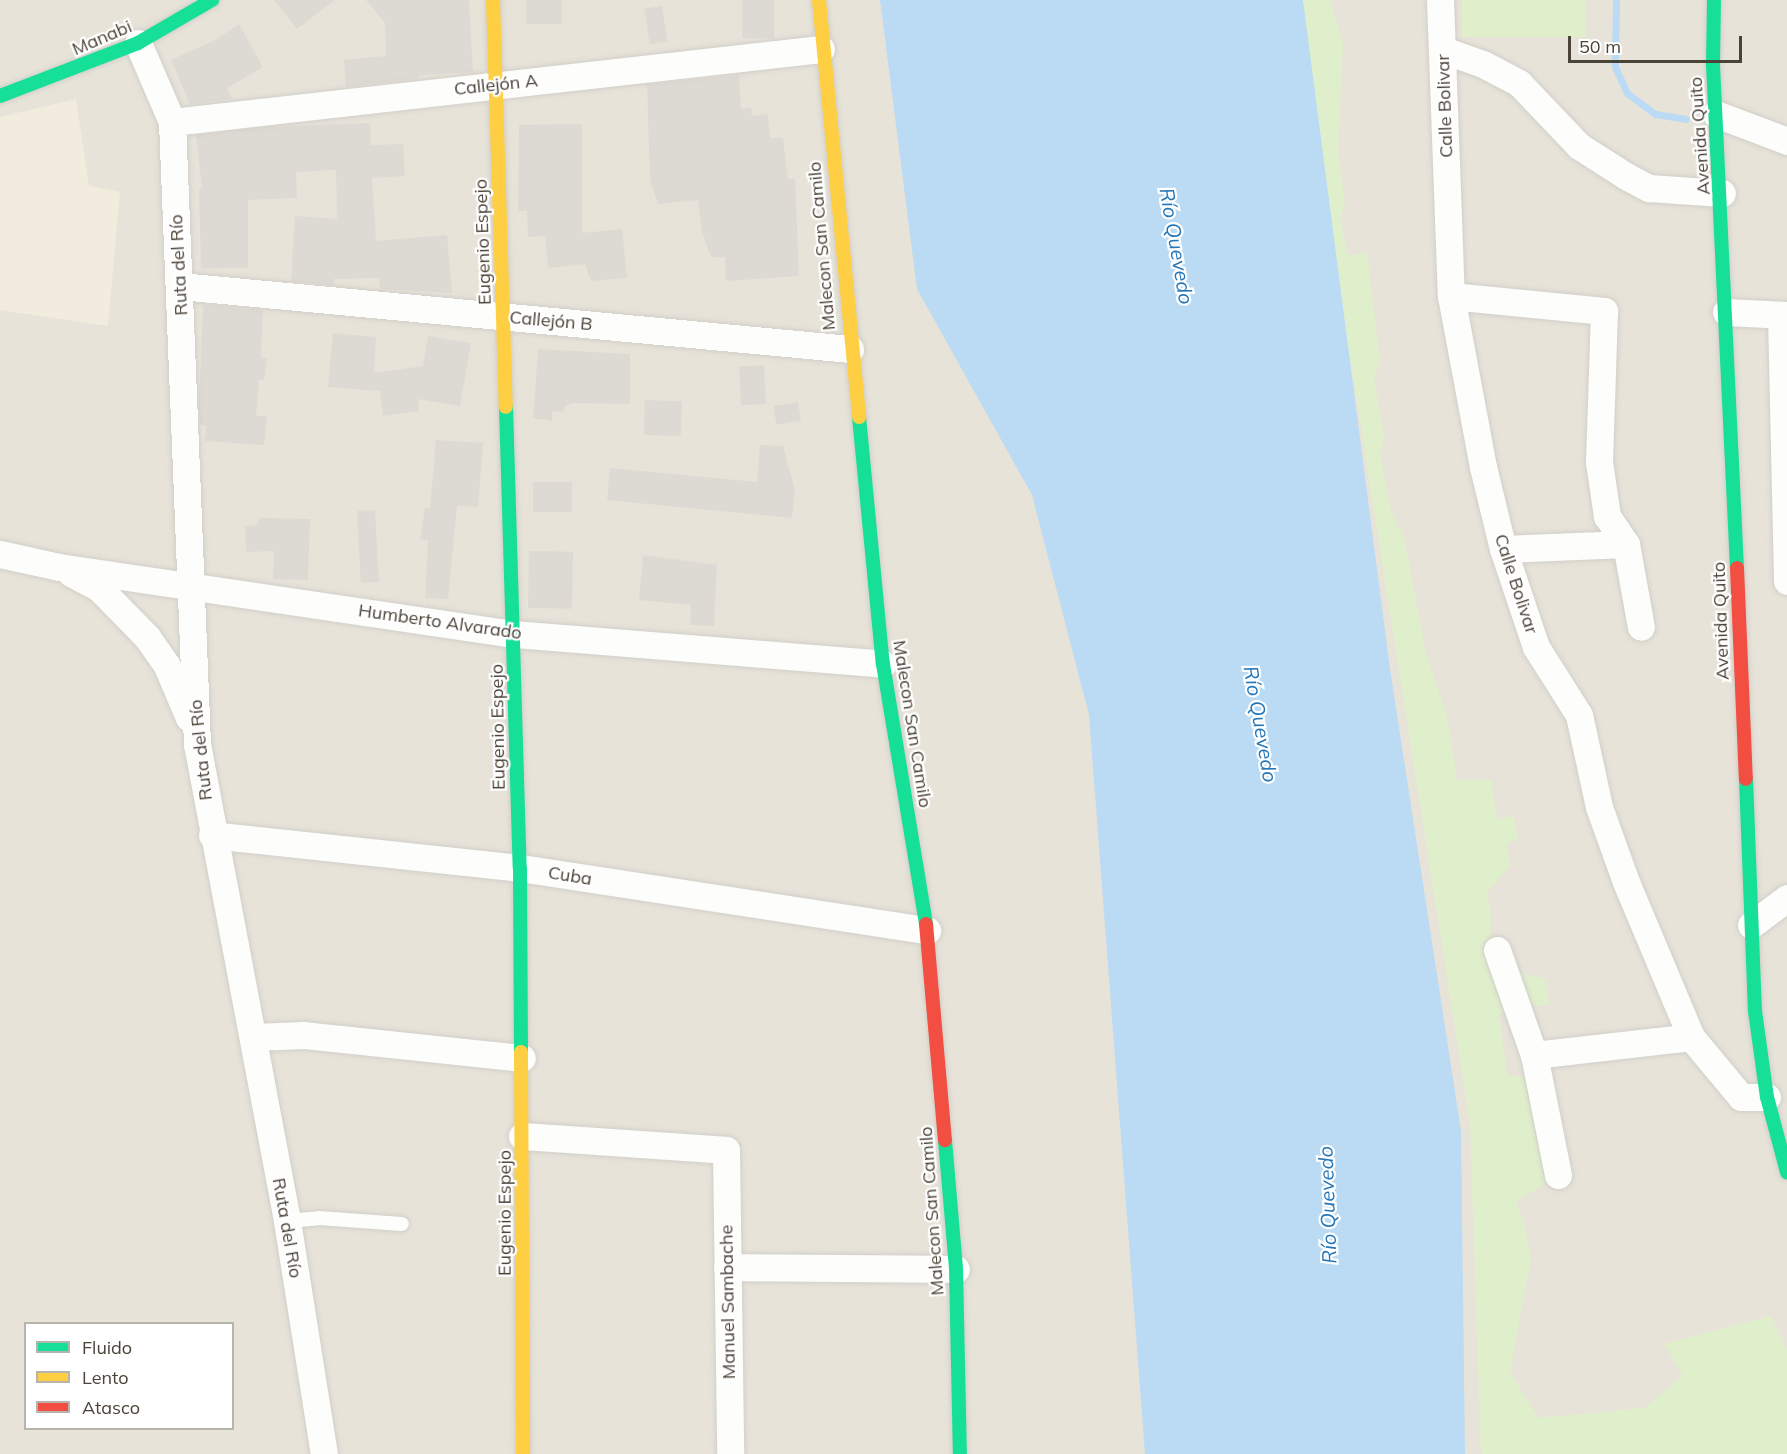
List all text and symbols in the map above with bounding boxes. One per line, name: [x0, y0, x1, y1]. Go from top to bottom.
street label: Manabi: [69, 16, 135, 60]
scale bar: [1571, 24, 1745, 62]
text: 50 m: [1579, 35, 1621, 58]
street label: Calle Bolivar: [1432, 54, 1458, 158]
street label: Callejón A: [453, 70, 539, 100]
street label: Avenida Quito: [1685, 76, 1715, 196]
street label: Malecon San Camilo: [804, 161, 840, 331]
street label: Eugenio Espejo: [470, 179, 496, 305]
water label: Río Quevedo: [1155, 186, 1199, 306]
street label: Ruta del Río: [166, 214, 192, 316]
street label: Callejón B: [509, 307, 593, 335]
street label: Calle Bolivar: [1490, 531, 1542, 637]
street label: Avenida Quito: [1708, 562, 1734, 680]
street label: Humberto Alvarado: [357, 600, 523, 644]
street label: Malecon San Camilo: [888, 639, 936, 809]
street label: Eugenio Espejo: [486, 664, 510, 790]
water label: Río Quevedo: [1239, 664, 1283, 784]
street label: Ruta del Río: [185, 699, 217, 801]
street label: Cuba: [547, 862, 593, 890]
street label: Malecon San Camilo: [915, 1126, 949, 1296]
water label: Río Quevedo: [1313, 1146, 1341, 1264]
street label: Eugenio Espejo: [494, 1150, 516, 1276]
street label: Ruta del Río: [268, 1176, 306, 1280]
street label: Manuel Sambache: [716, 1225, 740, 1379]
legend: [24, 1322, 234, 1430]
text: Fluido: [82, 1336, 132, 1359]
text: Lento: [82, 1366, 129, 1389]
text: Atasco: [82, 1396, 140, 1419]

